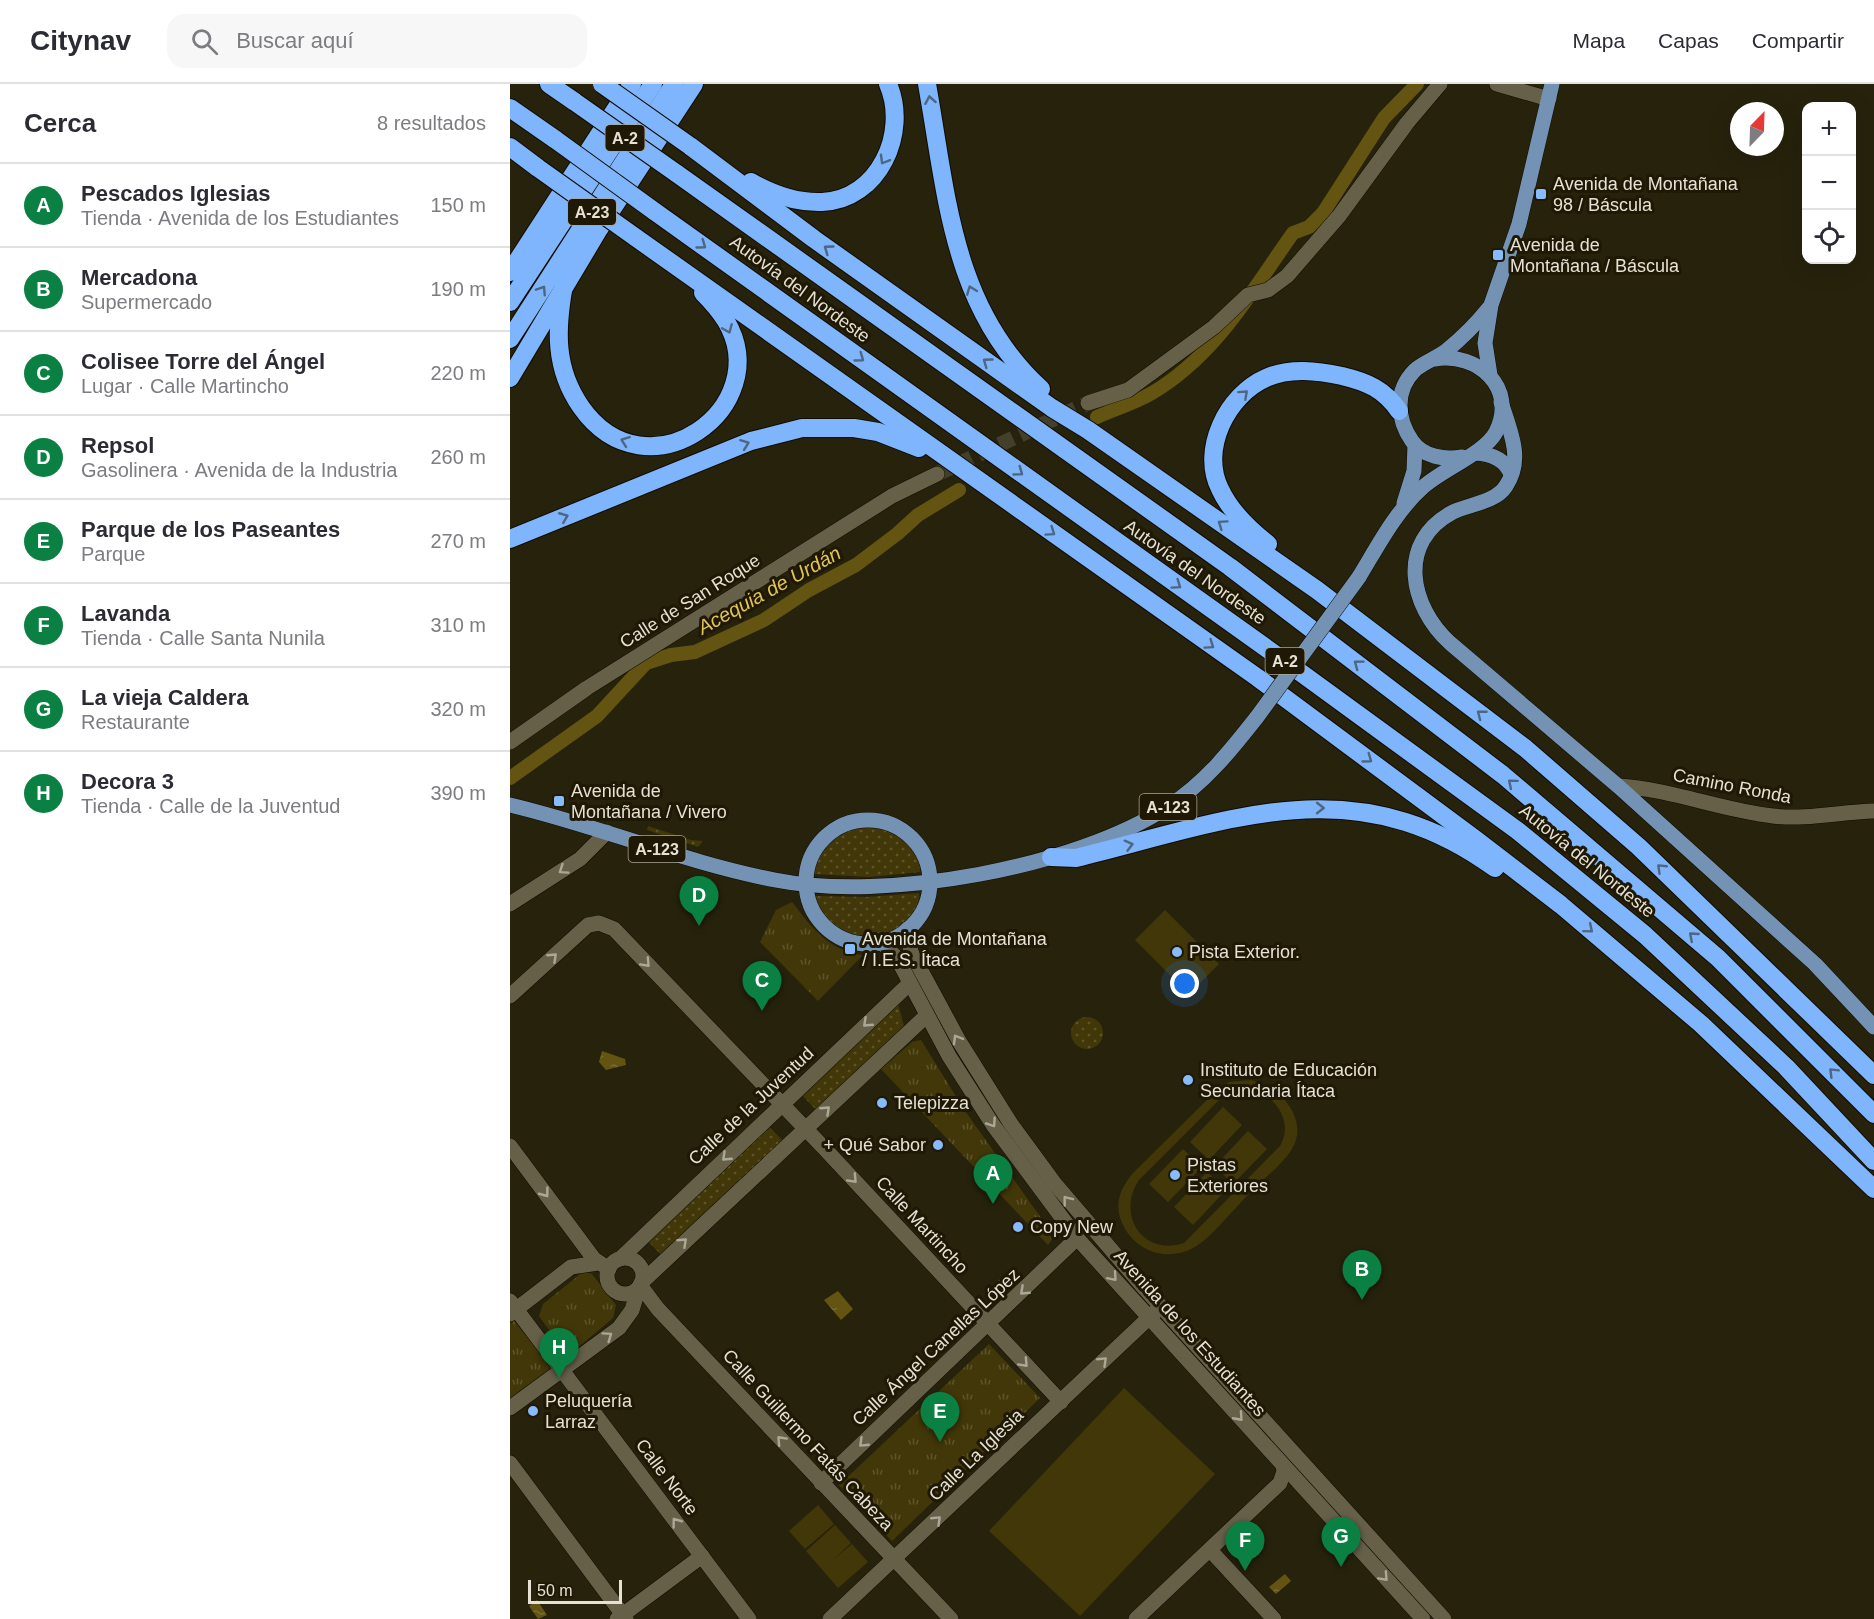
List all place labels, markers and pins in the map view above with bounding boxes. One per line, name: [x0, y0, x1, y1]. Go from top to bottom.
place label: Avenida de Montañana 98 / Báscula: [1553, 174, 1739, 215]
marker: Avenida de Montañana 98 / Báscula: [1534, 187, 1548, 201]
place label: Avenida de Montañana / Báscula: [1510, 235, 1680, 276]
marker: Avenida de Montañana / Báscula: [1491, 248, 1505, 262]
place label: Avenida de Montañana / Vivero: [571, 781, 727, 822]
marker: Avenida de Montañana / Vivero: [552, 794, 566, 808]
pin: D: [680, 876, 718, 926]
place label: Avenida de Montañana / I.E.S. Ítaca: [862, 929, 1048, 970]
marker: Avenida de Montañana / I.E.S. Ítaca: [843, 942, 857, 956]
place label: Pista Exterior.: [1189, 942, 1300, 962]
marker: Pista Exterior.: [1170, 945, 1184, 959]
pin: C: [742, 962, 782, 1011]
place label: Instituto de Educación Secundaria Ítaca: [1200, 1060, 1377, 1101]
marker: Instituto de Educación Secundaria Ítaca: [1181, 1073, 1195, 1087]
place label: Telepizza: [894, 1093, 970, 1113]
marker: Telepizza: [875, 1096, 889, 1110]
place label: + Qué Sabor: [823, 1135, 926, 1155]
marker: + Qué Sabor: [931, 1138, 945, 1152]
pin: A: [974, 1154, 1012, 1204]
place label: Pistas Exteriores: [1187, 1155, 1268, 1196]
marker: Pistas Exteriores: [1168, 1168, 1182, 1182]
place label: Copy New: [1030, 1217, 1114, 1237]
marker: Copy New: [1011, 1220, 1025, 1234]
pin: B: [1342, 1250, 1382, 1300]
pin: H: [539, 1328, 578, 1378]
place label: Peluquería Larraz: [545, 1391, 633, 1432]
pin: E: [920, 1392, 960, 1442]
marker: Peluquería Larraz: [526, 1404, 540, 1418]
pin: G: [1322, 1518, 1360, 1567]
pin: F: [1226, 1522, 1264, 1571]

